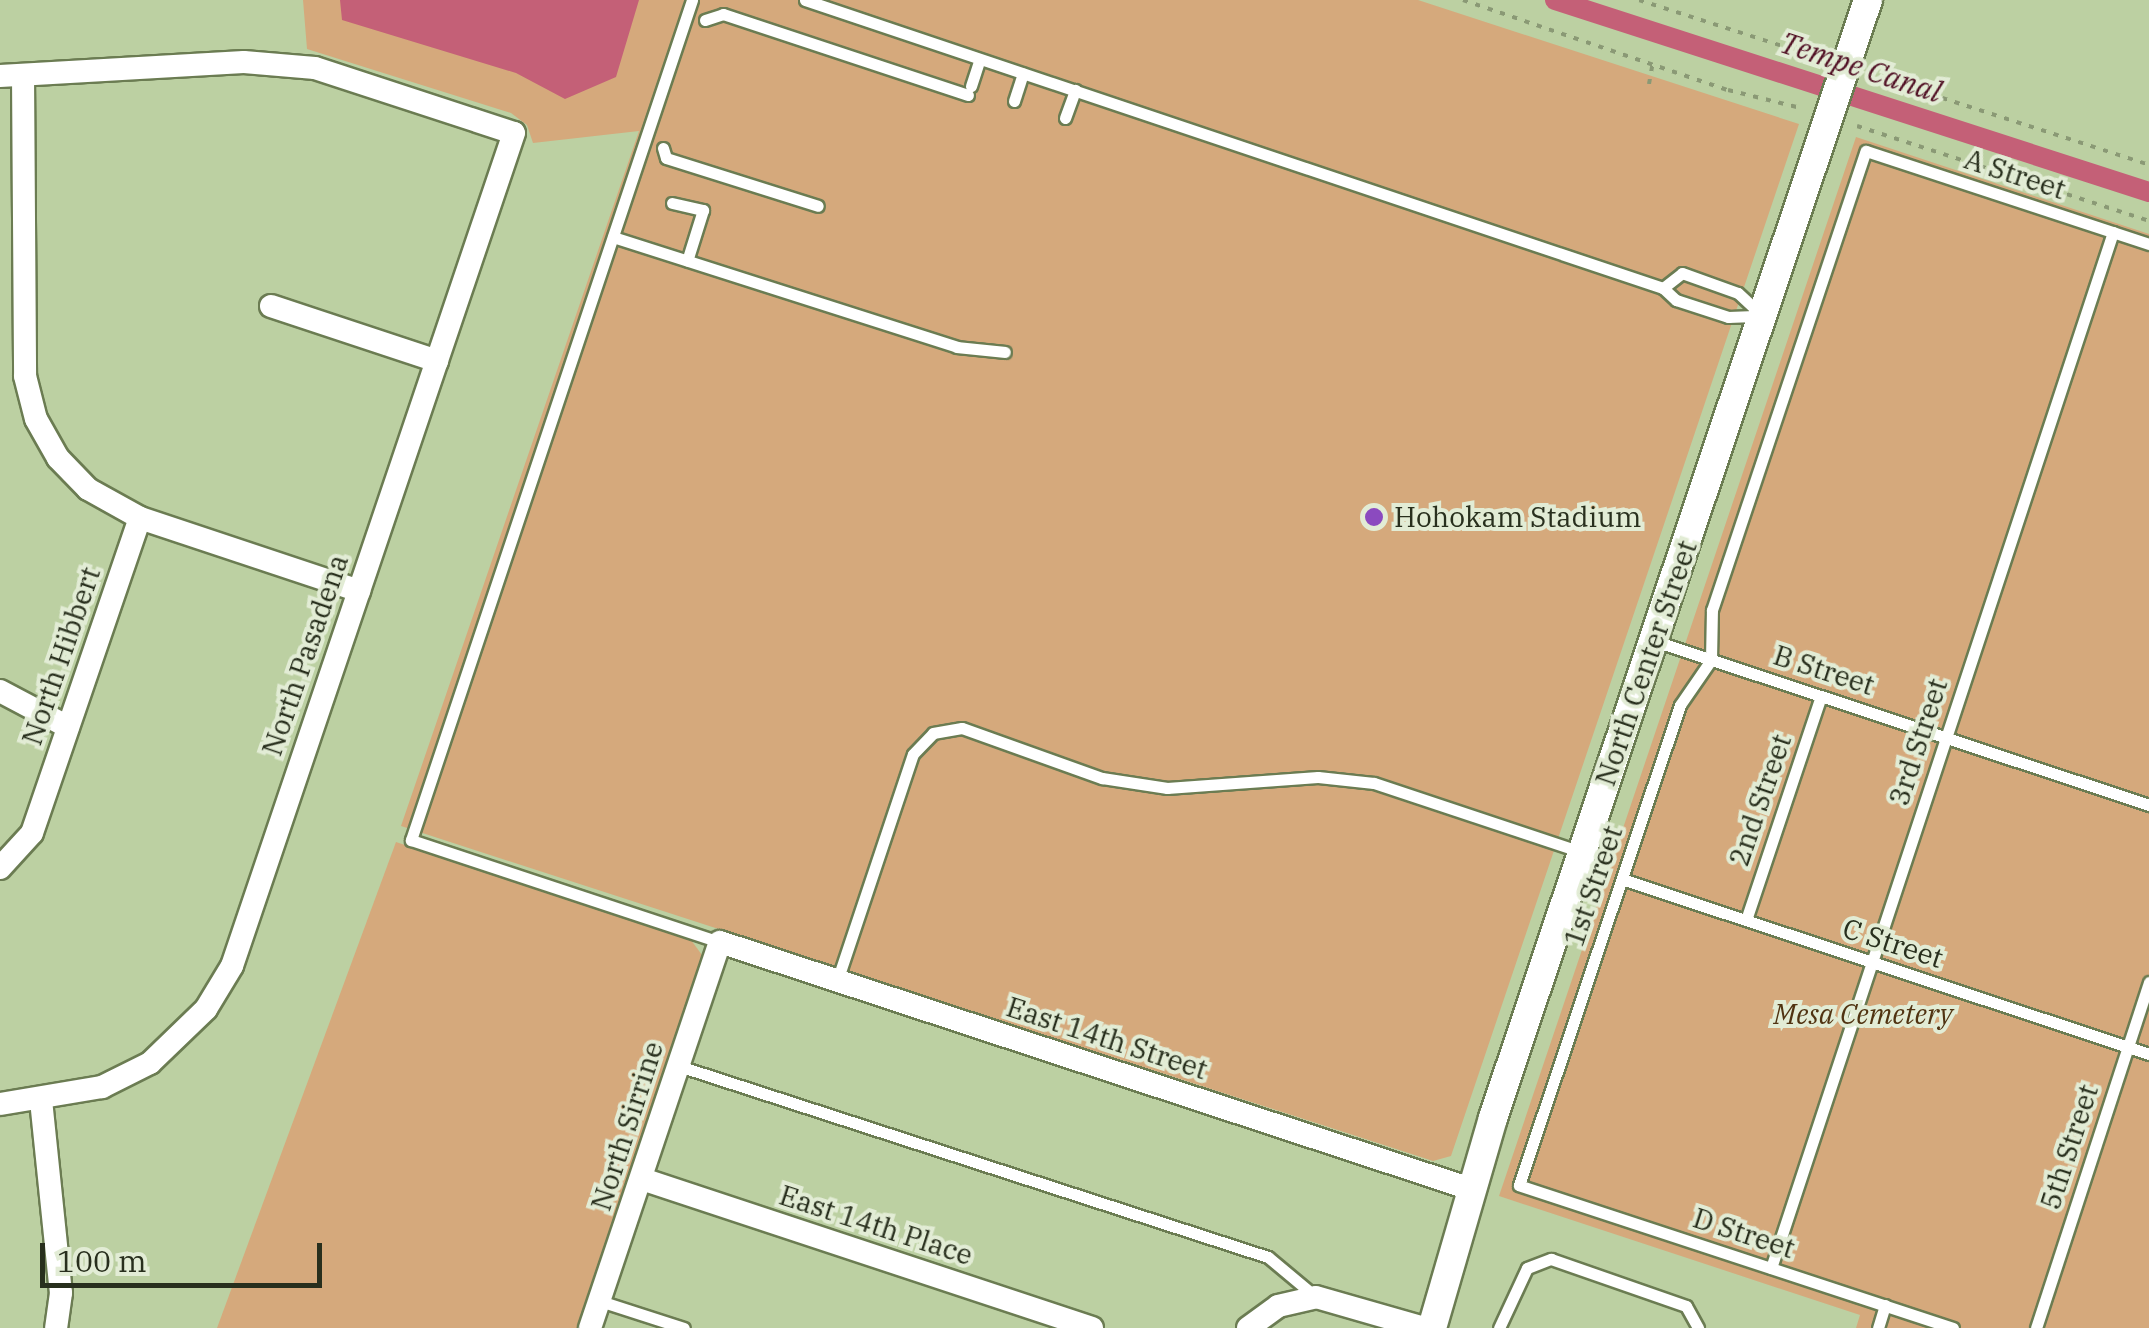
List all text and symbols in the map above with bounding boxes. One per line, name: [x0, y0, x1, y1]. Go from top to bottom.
water label: Tempe Canal: [1776, 24, 1946, 110]
street label: A Street: [1960, 142, 2070, 206]
place label: Hohokam Stadium: [1394, 500, 1641, 534]
marker: Hohokam Stadium: [1363, 506, 1385, 528]
street label: North Center Street: [1588, 536, 1704, 790]
street label: North Pasadena: [255, 550, 355, 760]
street label: North Hibbert: [15, 563, 107, 749]
street label: B Street: [1769, 638, 1879, 702]
street label: 3rd Street: [1882, 674, 1954, 810]
street label: 2nd Street: [1722, 730, 1798, 870]
street label: 1st Street: [1557, 821, 1629, 951]
street label: C Street: [1839, 911, 1947, 975]
street label: East 14th Street: [1002, 990, 1212, 1086]
park label: Mesa Cemetery: [1774, 997, 1952, 1031]
street label: North Sirrine: [584, 1037, 670, 1215]
street label: 5th Street: [2033, 1080, 2105, 1214]
street label: East 14th Place: [775, 1178, 977, 1272]
street label: D Street: [1689, 1201, 1799, 1265]
scale bar: [45, 1223, 328, 1285]
text: 100 m: [57, 1241, 147, 1280]

